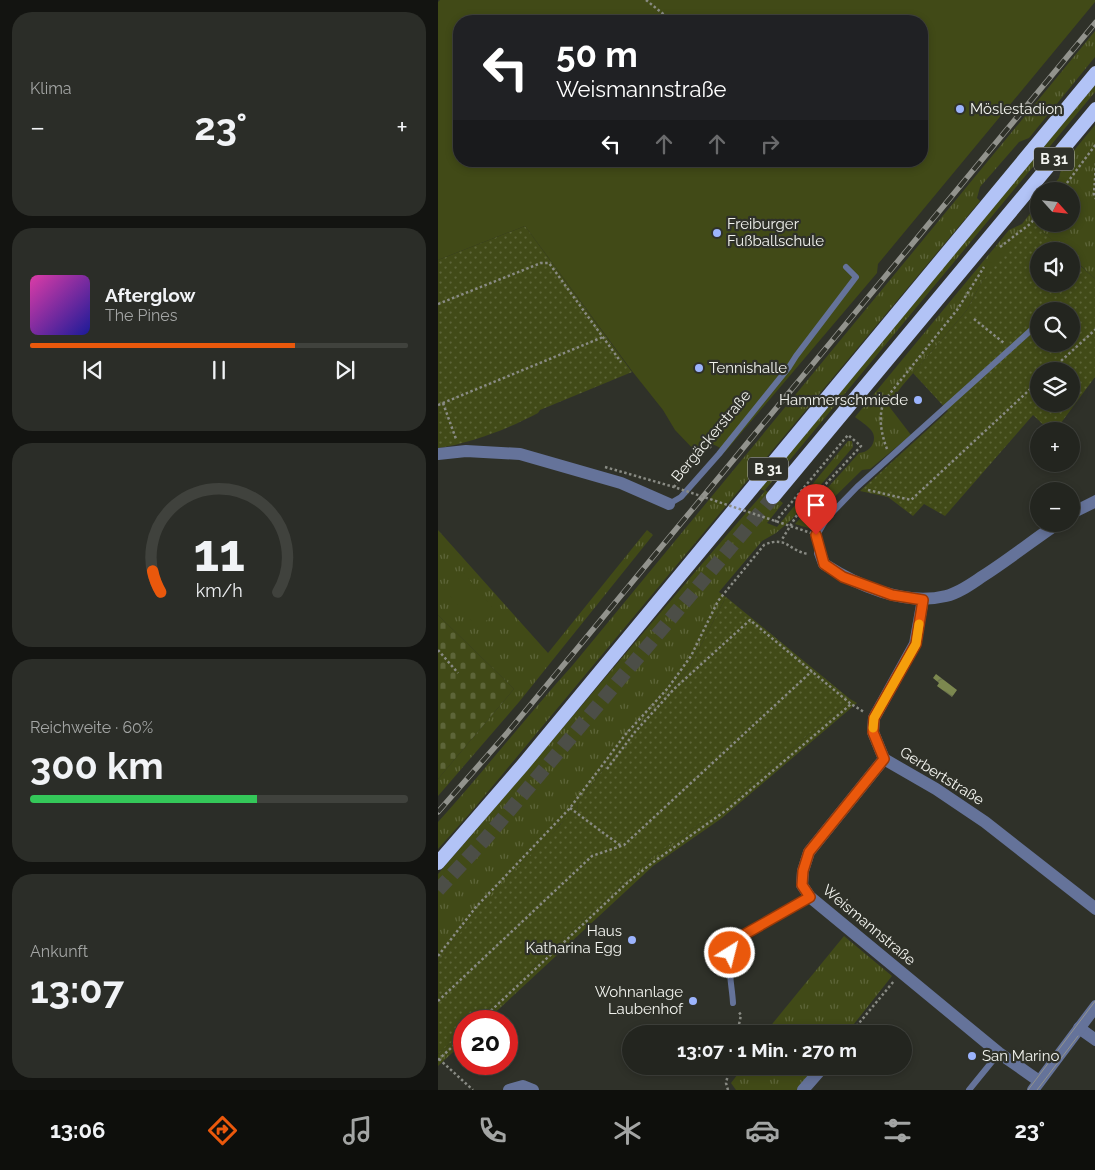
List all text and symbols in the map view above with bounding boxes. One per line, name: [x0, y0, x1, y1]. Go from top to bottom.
text: 50 m: [556, 34, 638, 75]
icon: left: [473, 35, 538, 100]
text: Weismannstraße: [556, 76, 726, 102]
text: Klima: [30, 79, 72, 98]
place label: Möslestadion: [970, 100, 1063, 118]
marker: Möslestadion: [954, 103, 966, 115]
text: 23°: [194, 104, 247, 149]
text: −: [30, 111, 45, 144]
text: +: [396, 111, 408, 144]
icon: left: [597, 130, 625, 158]
icon: ahead: [650, 130, 678, 158]
icon: ahead: [703, 130, 731, 158]
icon: right: [756, 130, 784, 158]
road number: B 31: [1034, 148, 1074, 170]
north arrow: [1030, 182, 1080, 232]
map controls: [1030, 182, 1080, 532]
place label: Freiburger Fußballschule: [727, 215, 824, 250]
marker: Freiburger Fußballschule: [711, 227, 723, 239]
button: sound: [1030, 242, 1080, 292]
text: Afterglow: [105, 284, 195, 306]
button: search: [1030, 302, 1080, 352]
text: The Pines: [105, 306, 177, 325]
icon: previous: [79, 356, 107, 384]
icon: pause: [205, 356, 233, 384]
icon: next: [331, 356, 359, 384]
place label: Tennishalle: [709, 359, 787, 377]
marker: Tennishalle: [693, 362, 705, 374]
button: layers: [1030, 362, 1080, 412]
street label: Bergäckerstraße: [667, 386, 755, 485]
place label: Hammerschmiede: [779, 391, 908, 409]
marker: Hammerschmiede: [912, 394, 924, 406]
button: +: [1030, 422, 1080, 472]
road number: B 31: [748, 458, 788, 480]
button: −: [1030, 482, 1080, 532]
pin: [795, 484, 837, 535]
icon: arrive: [802, 491, 830, 519]
text: 11: [193, 522, 245, 583]
text: km/h: [195, 580, 243, 601]
text: Reichweite · 60%: [30, 718, 153, 737]
text: 300 km: [30, 743, 164, 788]
street label: Gerbertstraße: [897, 743, 988, 809]
street label: Weismannstraße: [819, 881, 919, 969]
place label: Haus Katharina Egg: [526, 922, 622, 957]
position arrow: [703, 926, 755, 978]
marker: Haus Katharina Egg: [626, 934, 638, 946]
text: Ankunft: [30, 942, 88, 961]
text: 13:07: [30, 967, 124, 1012]
place label: Wohnanlage Laubenhof: [595, 983, 684, 1018]
marker: Wohnanlage Laubenhof: [687, 995, 699, 1007]
speed limit sign: 20: [453, 1010, 518, 1075]
text: 13:07 · 1 Min. · 270 m: [677, 1039, 857, 1061]
place label: San Marino: [982, 1047, 1059, 1065]
marker: San Marino: [966, 1050, 978, 1062]
icon: directions: [205, 1113, 240, 1148]
icon: music: [340, 1113, 375, 1148]
icon: phone: [475, 1113, 510, 1148]
icon: climate: [610, 1113, 645, 1148]
icon: car: [745, 1113, 780, 1148]
icon: filters: [880, 1113, 915, 1148]
text: 13:06: [50, 1117, 105, 1143]
text: 23°: [1014, 1117, 1045, 1143]

